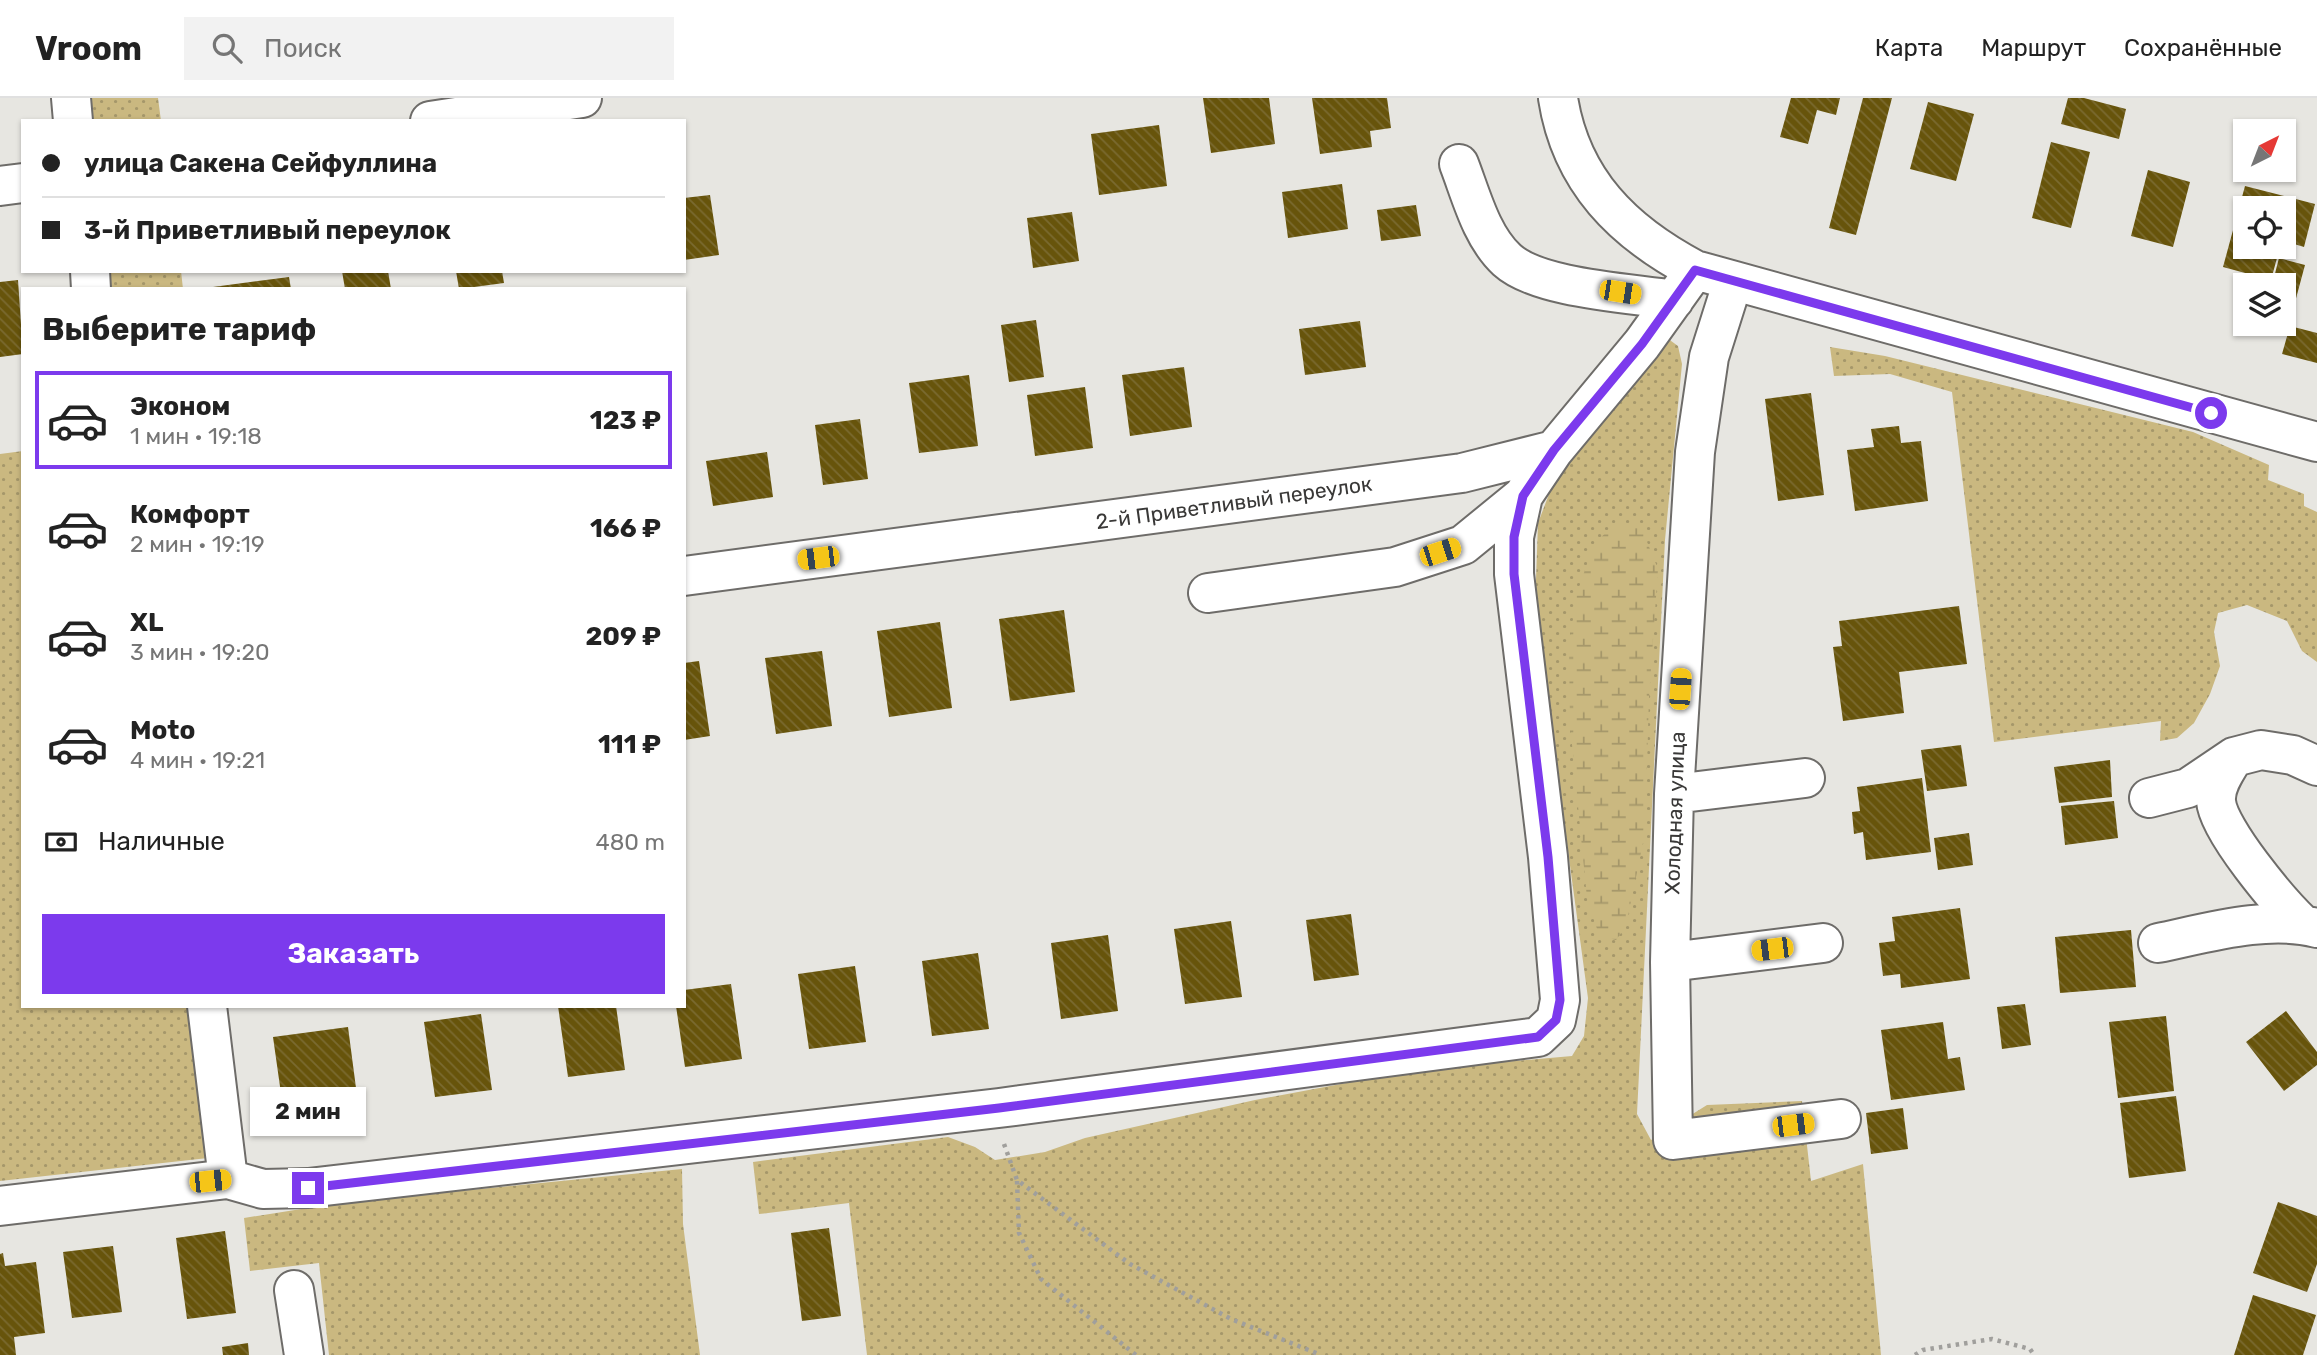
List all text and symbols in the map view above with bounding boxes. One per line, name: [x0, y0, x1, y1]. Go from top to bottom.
search box: [184, 17, 674, 80]
text: Vroom: [35, 29, 142, 68]
icon: search: [208, 29, 246, 67]
text: Поиск: [264, 33, 342, 64]
text: Карта: [1875, 34, 1943, 62]
text: Маршрут: [1981, 34, 2086, 62]
text: Сохранённые: [2124, 34, 2282, 62]
north arrow: [2233, 119, 2296, 182]
map controls: [2233, 119, 2296, 336]
text: улица Сакена Сейфуллина: [84, 148, 437, 179]
button: locate: [2233, 196, 2296, 259]
text: 3-й Приветливый переулок: [84, 215, 451, 246]
button: layers: [2233, 273, 2296, 336]
car: [1598, 278, 1643, 306]
text: Выберите тариф: [42, 310, 316, 348]
icon: car: [46, 389, 109, 452]
text: Эконом: [130, 391, 230, 422]
route start: [2195, 397, 2227, 429]
text: 123 ₽: [590, 405, 661, 436]
text: 1 мин · 19:18: [130, 422, 262, 450]
street label: 2-й Приветливый переулок: [1094, 471, 1374, 534]
icon: car: [46, 497, 109, 560]
text: Комфорт: [130, 499, 250, 530]
text: 166 ₽: [590, 513, 661, 544]
text: 2 мин · 19:19: [130, 530, 265, 558]
car: [1417, 536, 1464, 568]
car: [796, 545, 841, 571]
icon: car: [46, 605, 109, 668]
text: XL: [130, 607, 163, 638]
text: 209 ₽: [585, 621, 661, 652]
text: 3 мин · 19:20: [130, 638, 270, 666]
car: [1669, 667, 1692, 711]
icon: car: [46, 713, 109, 776]
text: Moto: [130, 715, 195, 746]
text: 111 ₽: [598, 729, 661, 760]
street label: Холодная улица: [1659, 731, 1690, 895]
text: 4 мин · 19:21: [130, 746, 265, 774]
icon: cash: [42, 823, 80, 861]
text: Наличные: [98, 826, 225, 857]
text: 480 m: [595, 828, 665, 856]
button: Заказать: [42, 914, 665, 994]
car: [1750, 936, 1795, 962]
callout: 2 мин: [250, 1086, 366, 1136]
text: 2 мин: [275, 1097, 341, 1125]
car: [1771, 1112, 1816, 1138]
car: [189, 1168, 232, 1194]
route end: [292, 1172, 324, 1204]

